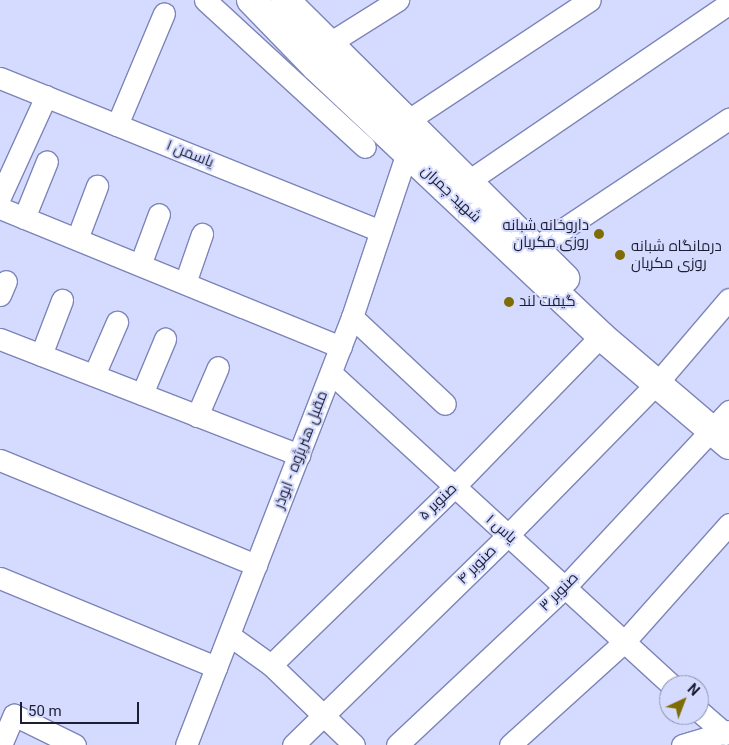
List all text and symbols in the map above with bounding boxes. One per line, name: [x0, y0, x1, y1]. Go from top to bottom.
street label: یاسمن ۱: [164, 136, 216, 172]
street label: شهید چمران: [417, 162, 485, 226]
place label: داروخانه شبانه روزی مکریان: [503, 216, 589, 251]
marker: داروخانه شبانه روزی مکریان: [593, 228, 605, 240]
place label: درمانگاه شبانه روزی مکریان: [631, 237, 722, 272]
marker: درمانگاه شبانه روزی مکریان: [613, 248, 627, 262]
place label: گیفت لند: [519, 293, 576, 311]
marker: گیفت لند: [503, 296, 515, 308]
street label: مقبل هنرپژوه - ابوذر: [270, 389, 332, 511]
street label: صنوبر ۵: [415, 480, 461, 524]
street label: یاس ۱: [482, 511, 520, 547]
street label: صنوبر ۴: [454, 542, 500, 588]
street label: صنوبر ۳: [536, 569, 582, 615]
north arrow: [659, 675, 709, 725]
text: N: [684, 681, 703, 699]
scale bar: [22, 692, 141, 724]
text: 50 m: [28, 702, 62, 720]

